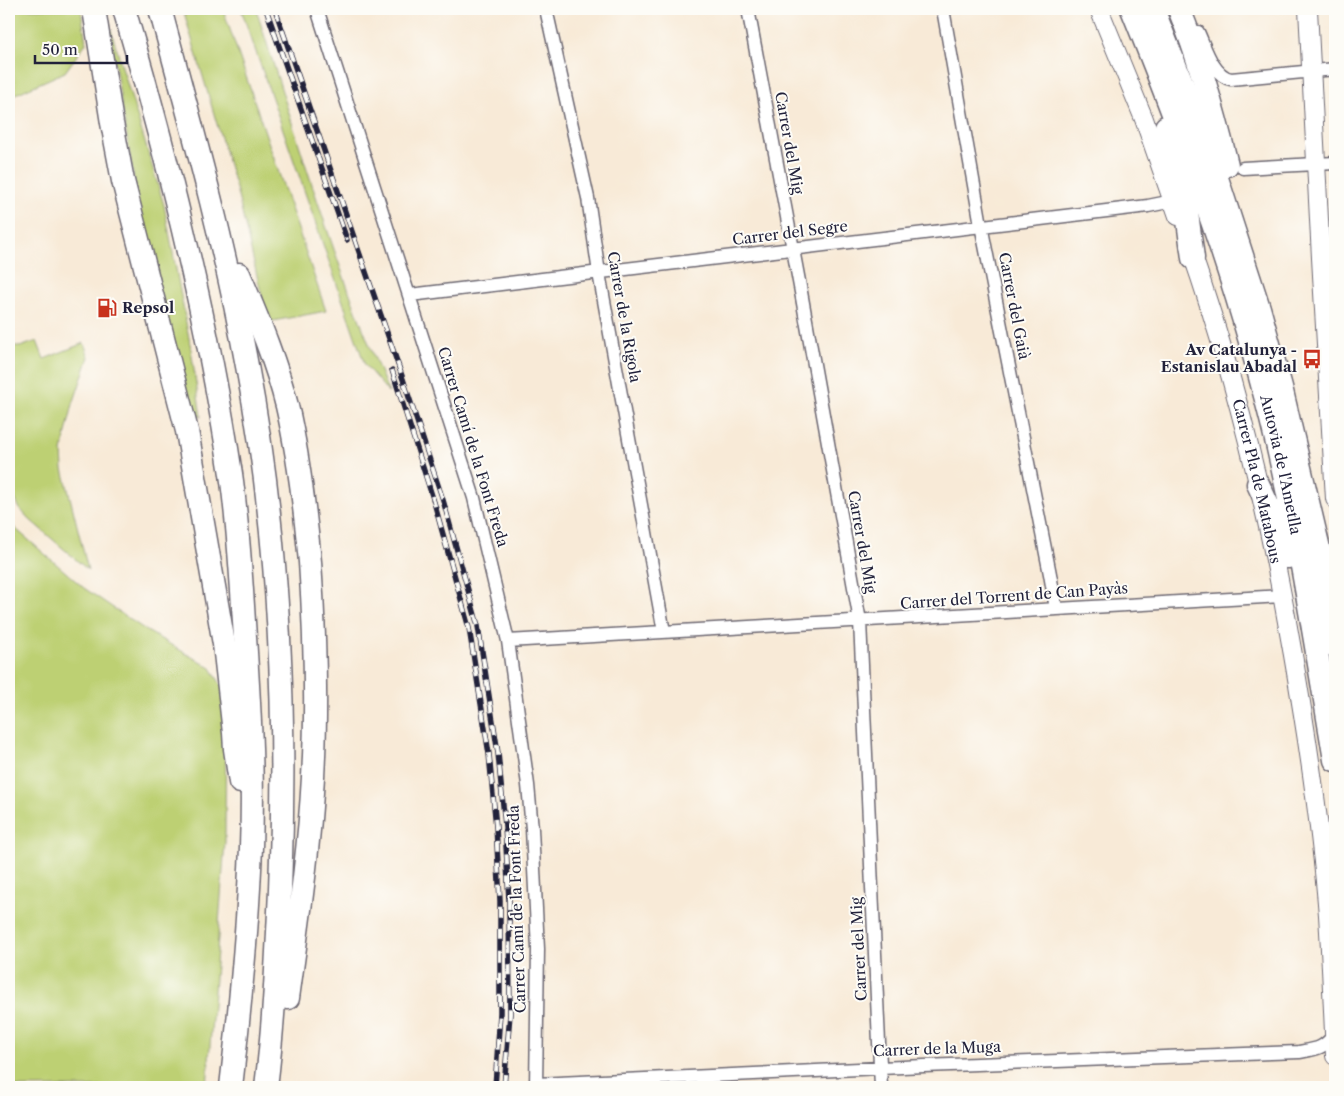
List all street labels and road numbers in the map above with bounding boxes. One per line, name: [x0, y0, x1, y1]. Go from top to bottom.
street label: Carrer del Mig: [771, 90, 808, 196]
street label: Carrer del Segre: [731, 216, 849, 249]
street label: Carrer de la Rigola: [604, 250, 645, 384]
street label: Carrer del Gaià: [995, 251, 1034, 361]
street label: Carrer Camí de la Font Freda: [434, 344, 513, 549]
street label: Autovia de l'Ametlla: [1256, 392, 1306, 536]
street label: Carrer Pla de Matabous: [1228, 397, 1286, 565]
street label: Carrer del Mig: [844, 489, 881, 595]
street label: Carrer del Torrent de Can Payàs: [899, 578, 1129, 613]
street label: Carrer Camí de la Font Freda: [503, 805, 530, 1013]
street label: Carrer del Mig: [846, 897, 871, 1001]
street label: Carrer de la Muga: [873, 1037, 1001, 1060]

